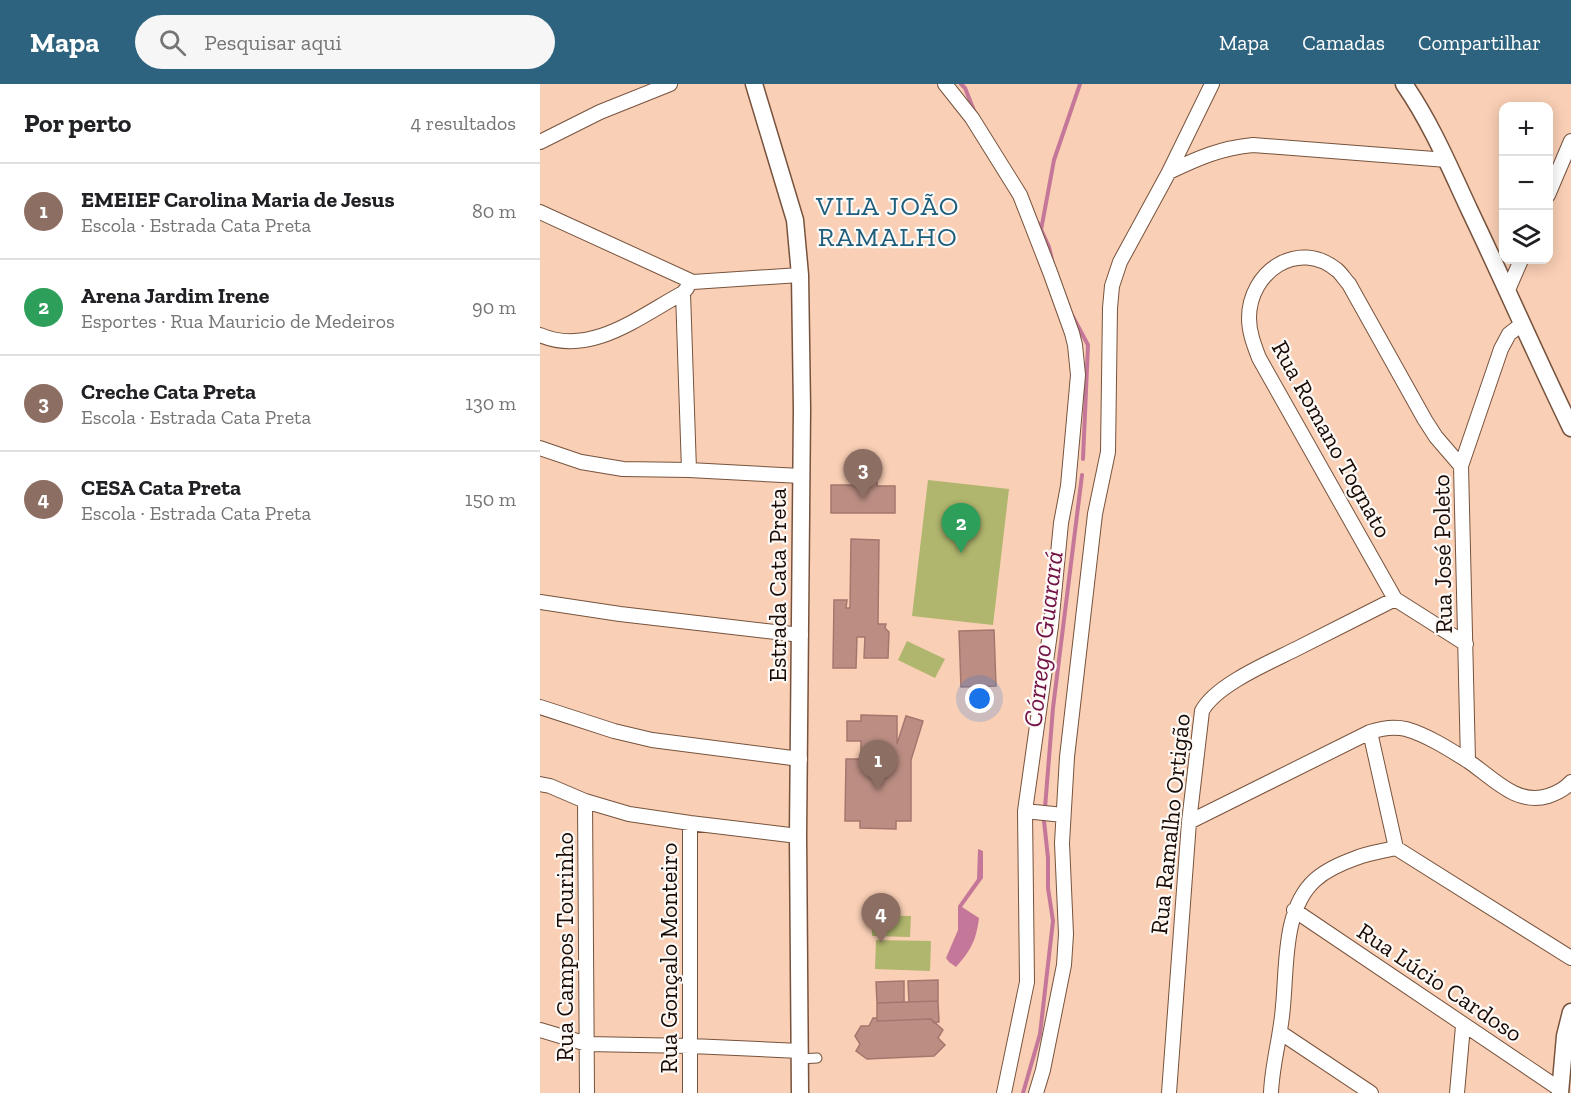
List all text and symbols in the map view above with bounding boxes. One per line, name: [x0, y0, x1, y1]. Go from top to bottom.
search box: [135, 15, 555, 69]
text: Mapa: [30, 26, 99, 59]
icon: search: [156, 26, 189, 59]
text: Pesquisar aqui: [204, 29, 342, 56]
text: Mapa: [1219, 30, 1269, 55]
text: Camadas: [1302, 30, 1385, 55]
text: Compartilhar: [1418, 30, 1541, 55]
map controls: [1499, 102, 1553, 264]
button: +: [1499, 102, 1553, 156]
text: Por perto: [24, 107, 131, 139]
text: 4 resultados: [411, 111, 516, 135]
button: −: [1499, 156, 1553, 210]
text: EMEIEF Carolina Maria de Jesus: [81, 186, 394, 213]
district label: VILA JOÃO RAMALHO: [815, 190, 960, 253]
text: 1: [39, 199, 48, 223]
text: 80 m: [472, 199, 516, 223]
button: layers: [1499, 210, 1553, 264]
text: Escola · Estrada Cata Preta: [81, 213, 311, 237]
text: Arena Jardim Irene: [81, 282, 269, 309]
text: 2: [38, 295, 49, 319]
text: 90 m: [472, 295, 516, 319]
text: Esportes · Rua Mauricio de Medeiros: [81, 309, 395, 333]
street label: Rua Romano Tognato: [1266, 335, 1398, 543]
text: Creche Cata Preta: [81, 378, 256, 405]
text: 3: [38, 391, 49, 415]
text: 130 m: [465, 391, 516, 415]
text: Escola · Estrada Cata Preta: [81, 405, 311, 429]
pin: 3: [844, 450, 882, 499]
text: CESA Cata Preta: [81, 474, 241, 501]
street label: Rua José Poleto: [1426, 474, 1458, 634]
text: 4: [38, 487, 49, 511]
text: 150 m: [465, 487, 516, 511]
street label: Estrada Cata Preta: [763, 488, 792, 682]
text: Escola · Estrada Cata Preta: [81, 501, 311, 525]
pin: 2: [942, 504, 980, 553]
water label: Córrego Guarará: [1016, 549, 1070, 729]
your location: [965, 684, 994, 713]
street label: Rua Ramalho Ortigão: [1144, 712, 1196, 936]
pin: 1: [858, 740, 898, 790]
street label: Rua Campos Tourinho: [550, 832, 579, 1062]
street label: Rua Gonçalo Monteiro: [654, 843, 683, 1073]
pin: 4: [862, 894, 900, 943]
street label: Rua Lúcio Cardoso: [1352, 916, 1528, 1048]

